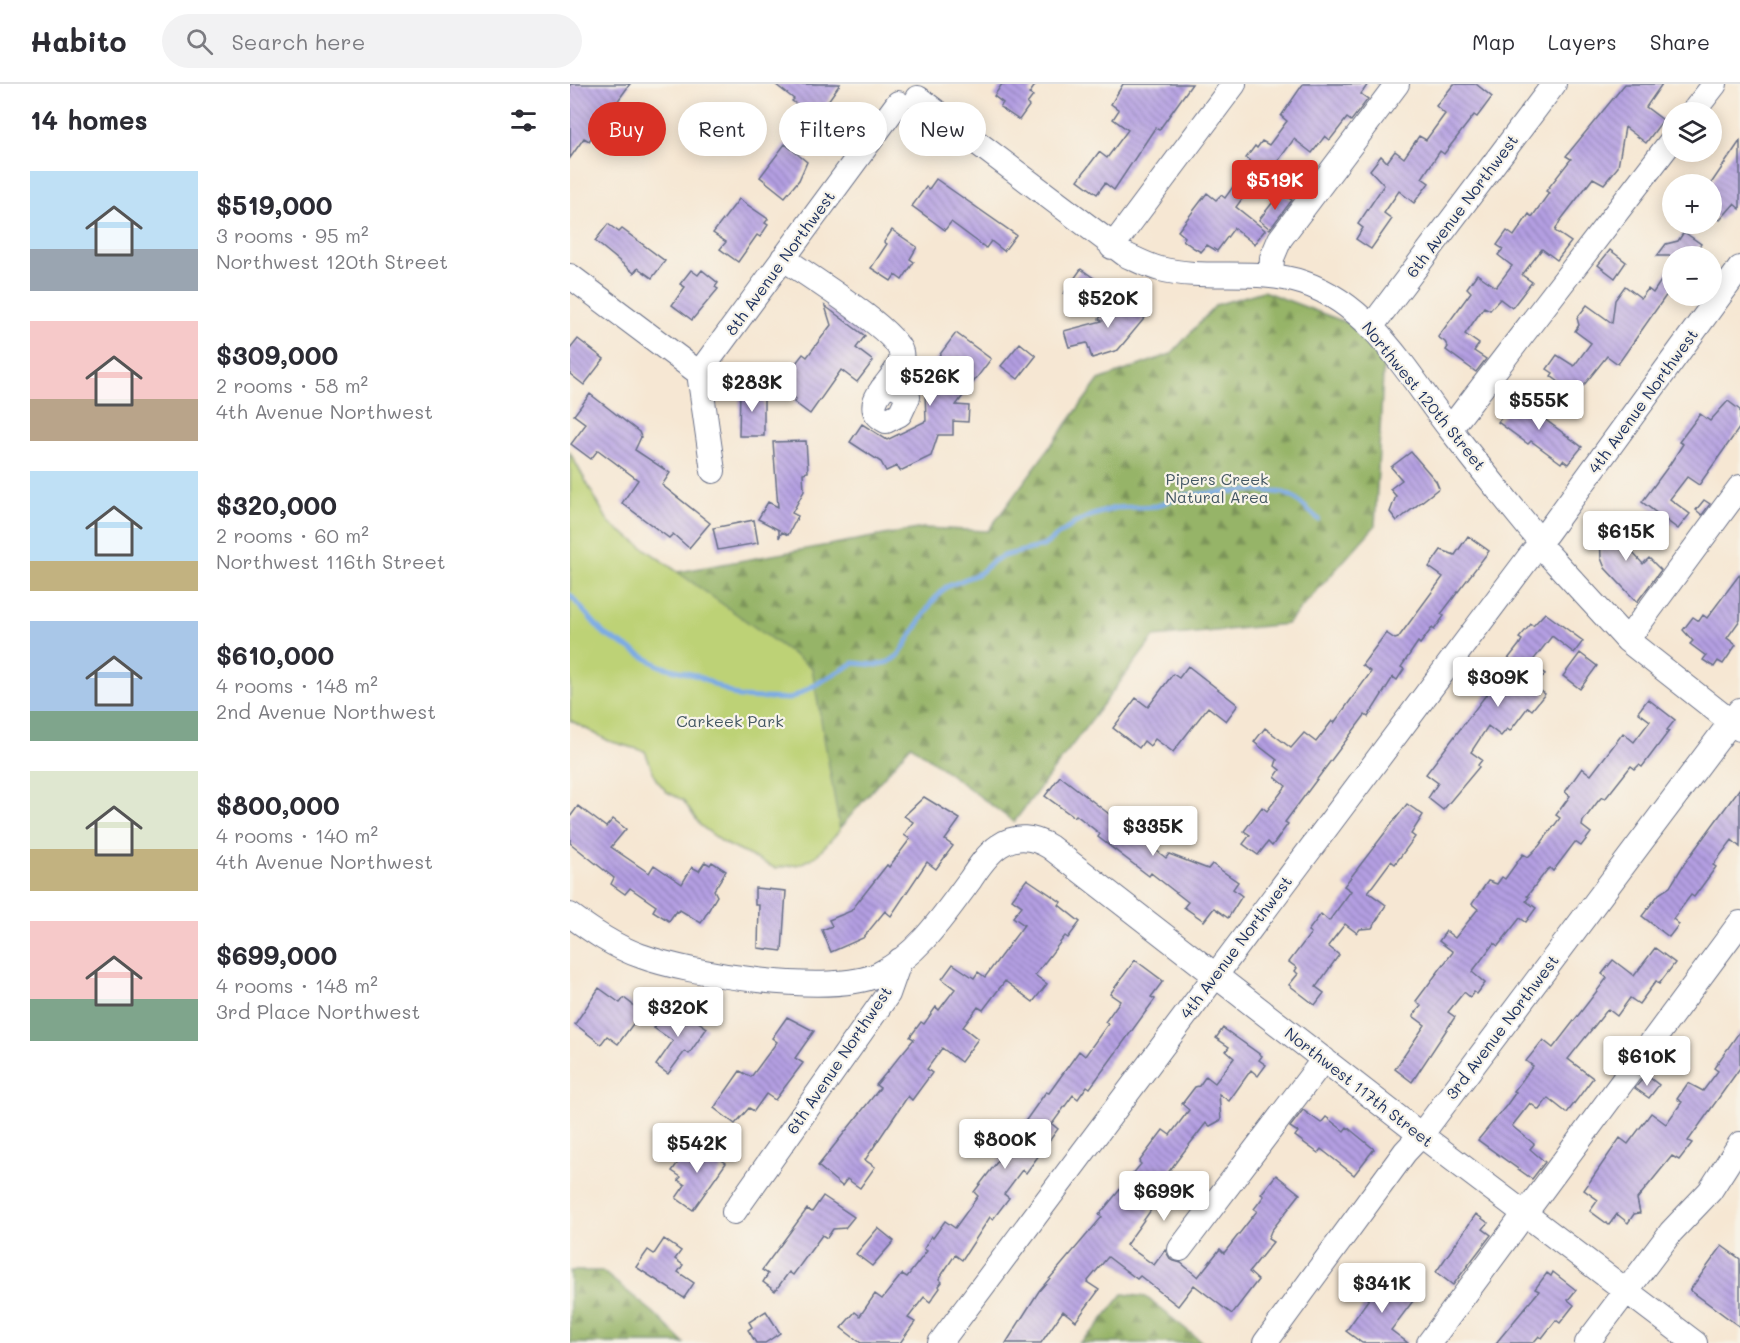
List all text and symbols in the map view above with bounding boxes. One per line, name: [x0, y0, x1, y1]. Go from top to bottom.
search box: [162, 14, 582, 68]
text: Habito: [30, 23, 126, 59]
icon: search: [183, 25, 216, 58]
text: Search here: [231, 27, 365, 56]
text: Map: [1472, 28, 1515, 55]
text: Layers: [1548, 28, 1617, 55]
text: Share: [1650, 28, 1710, 55]
chip: Buy: [588, 102, 666, 156]
chip: Rent: [678, 102, 767, 156]
chip: Filters: [779, 102, 887, 156]
chip: New: [899, 102, 986, 156]
map controls: [1662, 102, 1722, 306]
button: layers: [1662, 102, 1722, 162]
text: 14 homes: [30, 103, 148, 137]
icon: filters: [507, 104, 540, 137]
street label: 6th Avenue Northwest: [1401, 130, 1522, 281]
pin: $519K: [1233, 160, 1317, 211]
text: $519K: [1246, 166, 1304, 192]
button: +: [1662, 174, 1722, 234]
street label: 8th Avenue Northwest: [720, 186, 839, 339]
text: $519,000: [216, 188, 333, 222]
icon: home: [78, 195, 150, 267]
text: 3 rooms · 95 m²: [216, 222, 368, 248]
button: −: [1662, 246, 1722, 306]
text: Northwest 120th Street: [216, 248, 448, 274]
pin: $520K: [1066, 278, 1150, 329]
text: $520K: [1077, 284, 1139, 310]
street label: Northwest 120th Street: [1358, 317, 1491, 474]
street label: 4th Avenue Northwest: [1583, 324, 1702, 477]
text: $309,000: [216, 338, 338, 372]
icon: home: [78, 345, 150, 417]
pin: $526K: [888, 356, 972, 407]
pin: $283K: [710, 362, 794, 413]
text: $526K: [900, 362, 960, 388]
text: $283K: [721, 368, 783, 394]
text: 2 rooms · 58 m²: [216, 372, 368, 398]
pin: $555K: [1497, 380, 1581, 431]
text: $555K: [1509, 386, 1569, 412]
text: 4th Avenue Northwest: [216, 398, 433, 424]
park label: Pipers Creek Natural Area: [1165, 468, 1269, 507]
text: $320,000: [216, 488, 337, 522]
icon: home: [78, 495, 150, 567]
pin: $615K: [1584, 511, 1668, 562]
text: $615K: [1597, 517, 1655, 543]
text: 2 rooms · 60 m²: [216, 522, 369, 548]
text: Northwest 116th Street: [216, 548, 446, 574]
text: $610,000: [216, 638, 334, 672]
icon: home: [78, 645, 150, 717]
pin: $309K: [1456, 657, 1540, 708]
text: $309K: [1467, 663, 1529, 689]
text: 4 rooms · 148 m²: [216, 672, 378, 698]
text: 2nd Avenue Northwest: [216, 698, 436, 724]
park label: Carkeek Park: [676, 710, 784, 731]
text: $800,000: [216, 788, 340, 822]
icon: home: [78, 795, 150, 867]
pin: $335K: [1111, 806, 1195, 857]
text: $335K: [1122, 812, 1184, 838]
text: 4 rooms · 140 m²: [216, 822, 378, 848]
text: 4th Avenue Northwest: [216, 848, 433, 874]
street label: 4th Avenue Northwest: [1175, 871, 1296, 1022]
text: $699,000: [216, 938, 337, 972]
icon: home: [78, 945, 150, 1017]
street label: 3rd Avenue Northwest: [1440, 950, 1563, 1103]
text: 4 rooms · 148 m²: [216, 972, 378, 998]
street label: 6th Avenue Northwest: [781, 982, 896, 1138]
pin: $320K: [636, 987, 720, 1038]
text: $320K: [647, 993, 709, 1019]
text: 3rd Place Northwest: [216, 998, 420, 1024]
street label: Northwest 117th Street: [1281, 1022, 1438, 1151]
pin: $610K: [1605, 1036, 1689, 1087]
text: $610K: [1617, 1042, 1677, 1068]
pin: $800K: [963, 1119, 1047, 1170]
pin: $542K: [655, 1123, 739, 1174]
text: $800K: [973, 1125, 1037, 1151]
text: $542K: [666, 1129, 728, 1155]
pin: $699K: [1122, 1171, 1206, 1222]
text: $699K: [1133, 1177, 1195, 1203]
pin: $341K: [1340, 1263, 1424, 1314]
text: $341K: [1352, 1269, 1412, 1295]

